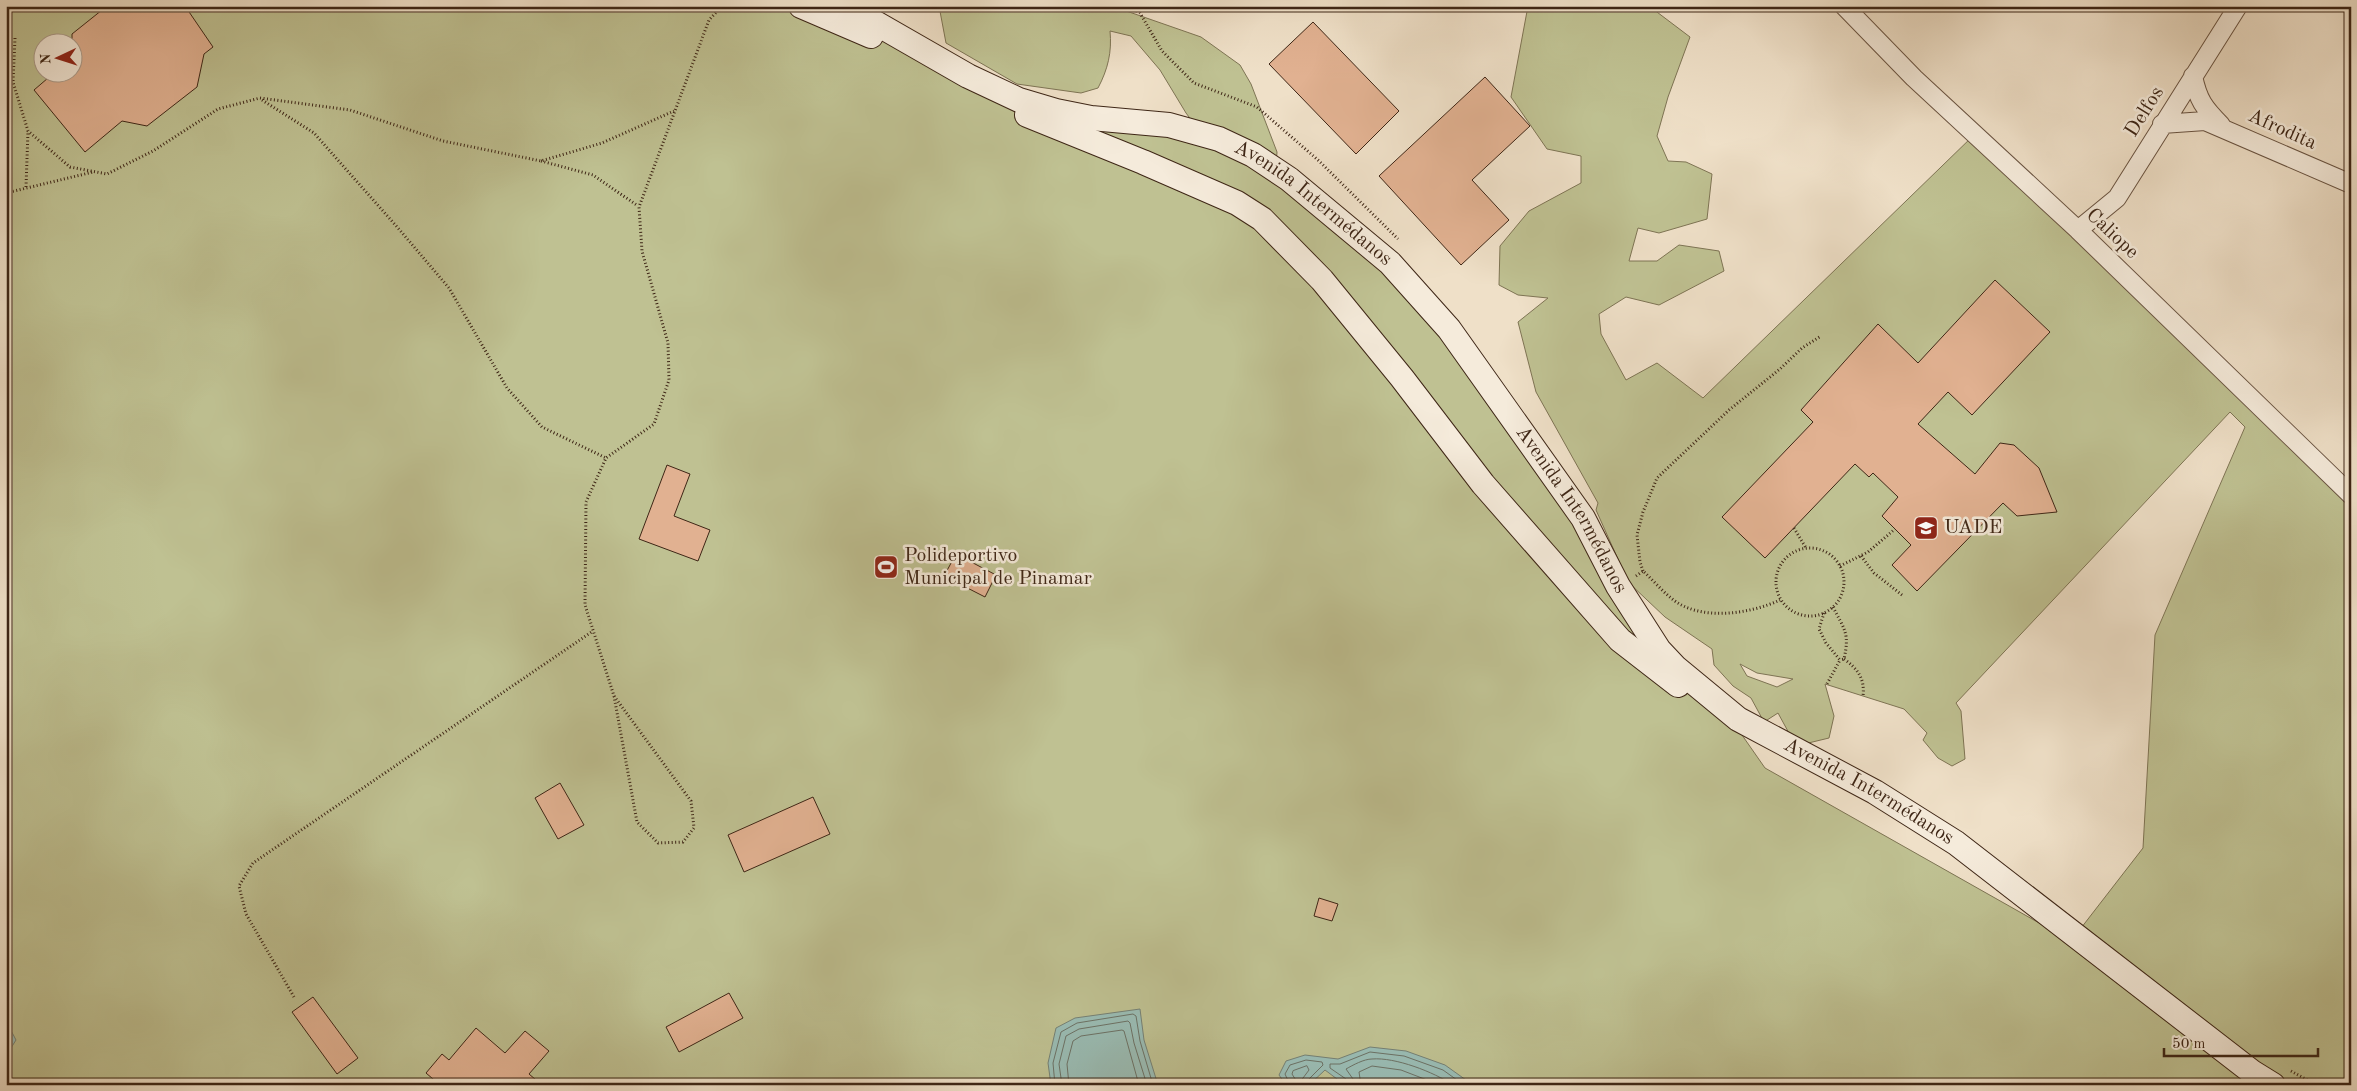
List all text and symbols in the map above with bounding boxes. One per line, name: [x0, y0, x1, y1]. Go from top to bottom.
north arrow: [32, 32, 82, 82]
text: N: [39, 53, 53, 65]
street label: Delfos: [2122, 83, 2168, 141]
street label: Afrodita: [2245, 106, 2319, 154]
street label: Avenida Intermédanos: [1231, 138, 1395, 270]
street label: Caliope: [2082, 205, 2142, 263]
street label: Avenida Intermédanos: [1512, 423, 1630, 597]
school or university icon: UADE: [1913, 515, 1939, 541]
place label: UADE: [1944, 518, 2002, 538]
place label: Polideportivo Municipal de Pinamar: [904, 546, 1092, 589]
sports icon: Polideportivo Municipal de Pinamar: [873, 554, 899, 580]
street label: Avenida Intermédanos: [1780, 735, 1957, 849]
scale bar: [2164, 1026, 2318, 1058]
text: 50 m: [2172, 1037, 2206, 1052]

